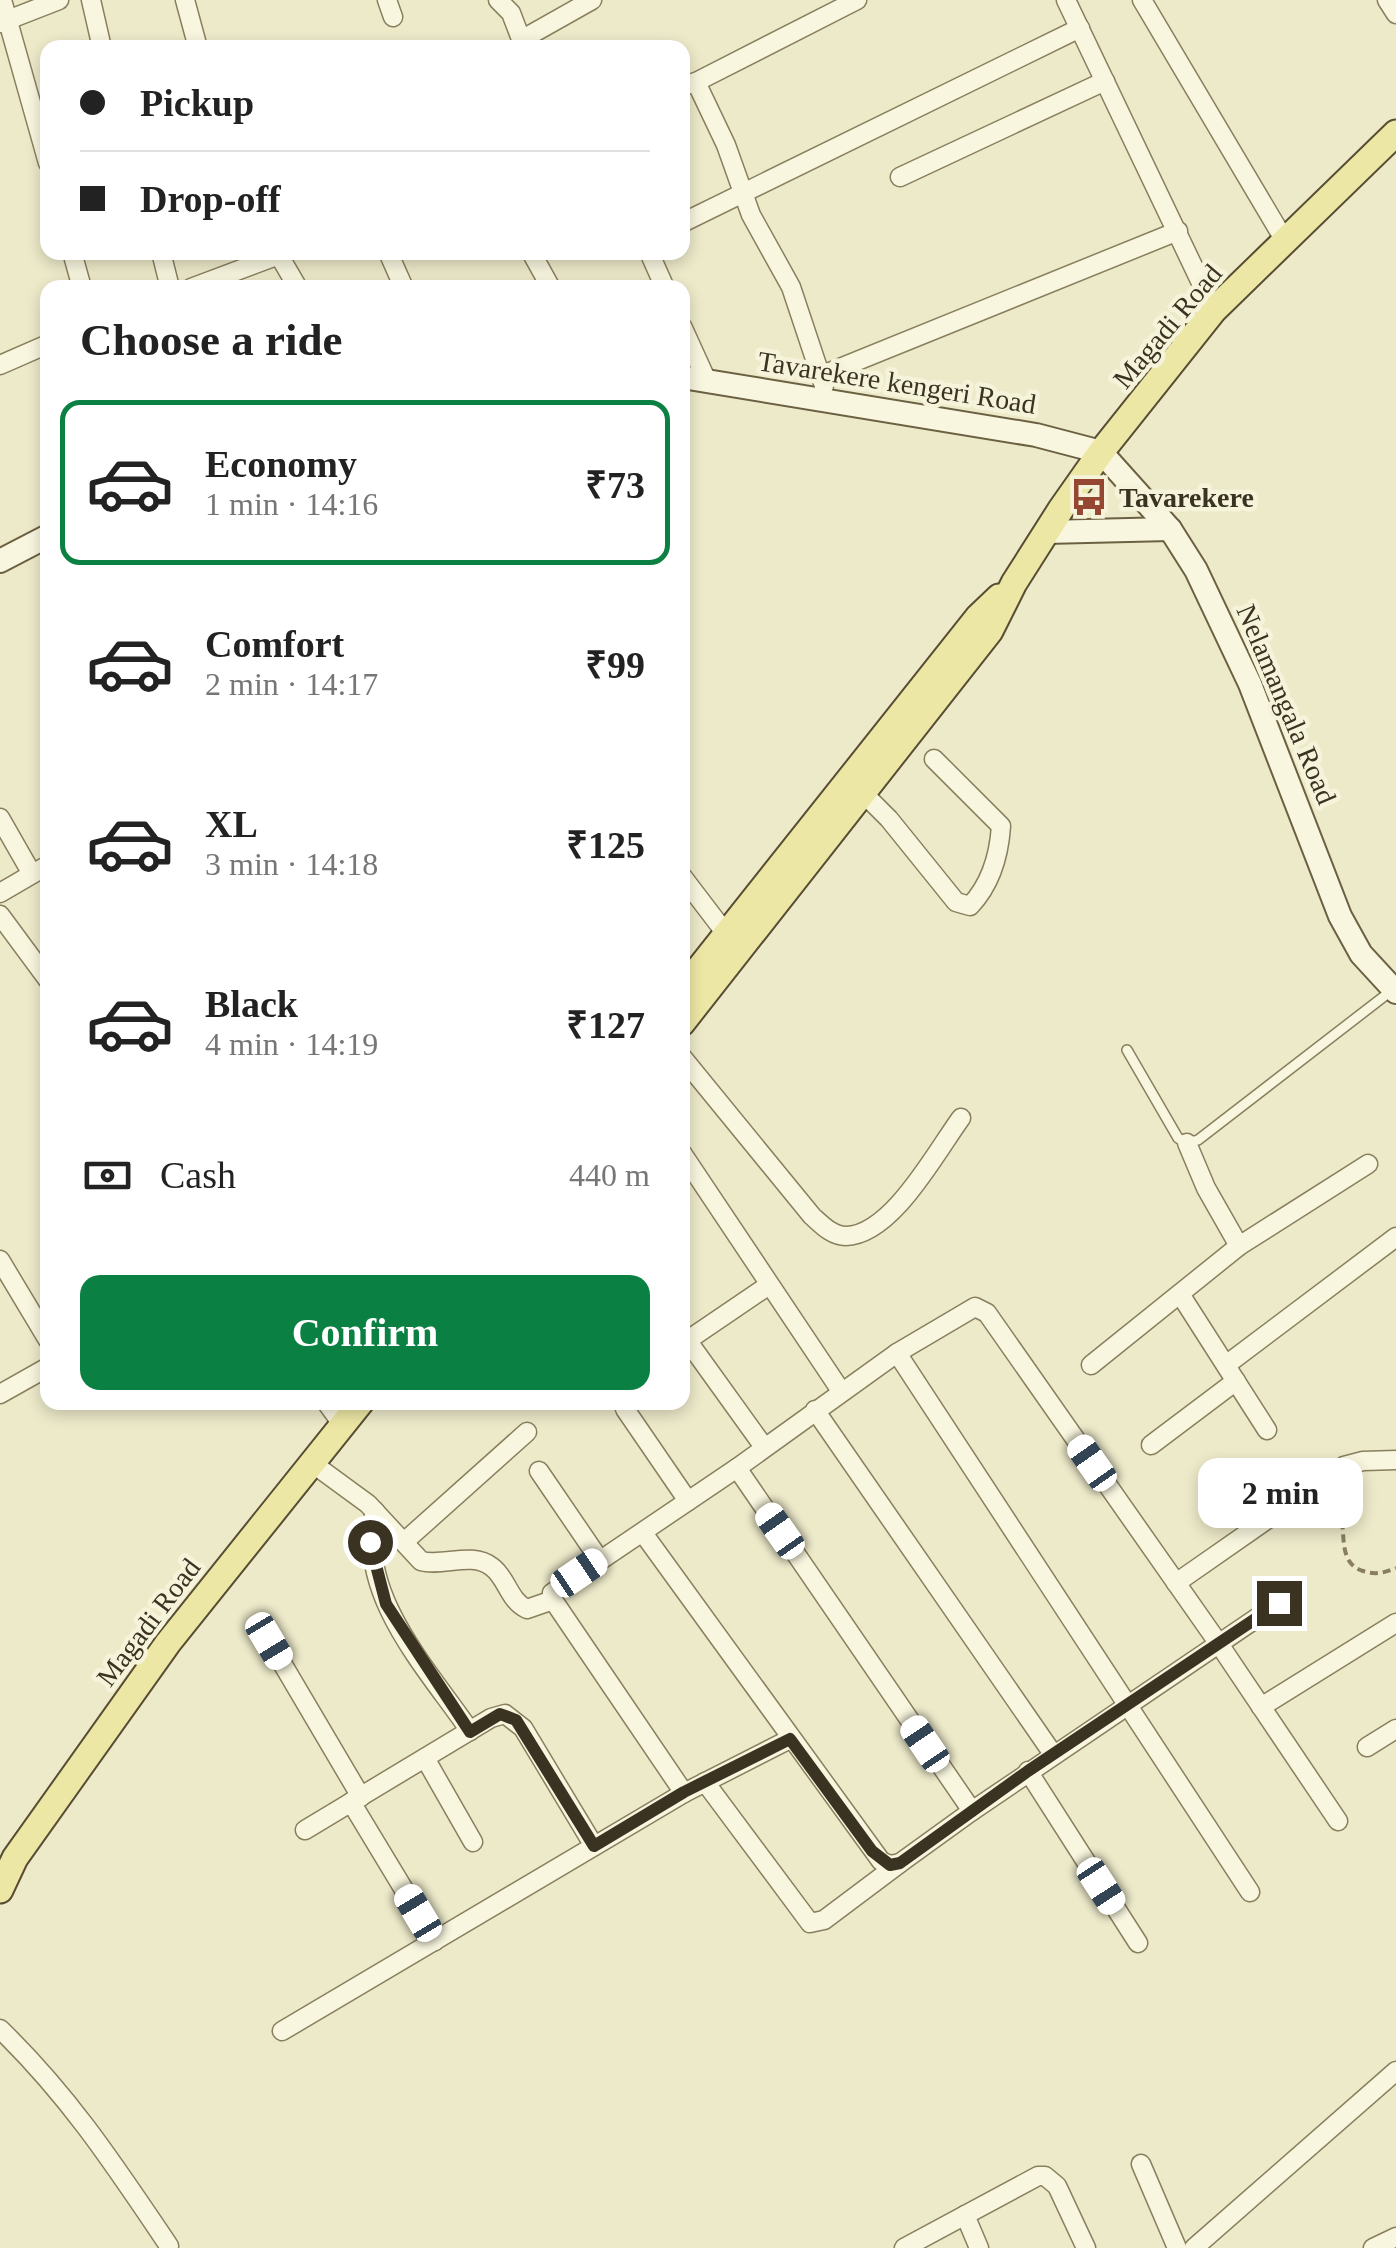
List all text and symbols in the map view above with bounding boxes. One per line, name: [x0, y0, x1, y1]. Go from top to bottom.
text: Pickup: [140, 82, 254, 124]
text: Drop-off: [140, 178, 281, 220]
street label: Magadi Road: [1107, 258, 1228, 394]
text: Choose a ride: [80, 315, 343, 365]
street label: Tavarekere kengeri Road: [756, 345, 1038, 420]
icon: car: [85, 438, 175, 528]
text: Economy: [205, 443, 357, 485]
text: ₹73: [585, 464, 645, 506]
bus stop icon: Tavarekere: [1068, 476, 1110, 518]
place label: Tavarekere: [1119, 482, 1254, 513]
text: 1 min · 14:16: [205, 486, 378, 522]
street label: Nelamangala Road: [1231, 600, 1343, 809]
icon: car: [85, 618, 175, 708]
text: Comfort: [205, 623, 344, 665]
text: ₹99: [585, 644, 645, 686]
text: 2 min · 14:17: [205, 666, 378, 702]
icon: car: [85, 798, 175, 888]
text: XL: [205, 803, 258, 845]
text: ₹125: [566, 824, 645, 866]
text: 3 min · 14:18: [205, 846, 378, 882]
icon: car: [85, 978, 175, 1068]
text: Black: [205, 983, 298, 1025]
text: ₹127: [566, 1004, 645, 1046]
text: 4 min · 14:19: [205, 1026, 378, 1062]
icon: cash: [80, 1148, 135, 1203]
text: Cash: [160, 1154, 236, 1196]
text: 440 m: [569, 1157, 650, 1193]
button: Confirm: [80, 1275, 650, 1390]
car: [1063, 1430, 1121, 1496]
callout: 2 min: [1196, 1458, 1362, 1528]
text: 2 min: [1242, 1475, 1319, 1511]
car: [751, 1498, 809, 1564]
route start: [348, 1520, 393, 1565]
car: [546, 1544, 612, 1602]
street label: Magadi Road: [90, 1552, 206, 1692]
route end: [1257, 1581, 1302, 1626]
car: [241, 1608, 297, 1674]
car: [896, 1711, 954, 1777]
car: [1072, 1853, 1130, 1919]
car: [390, 1880, 446, 1946]

